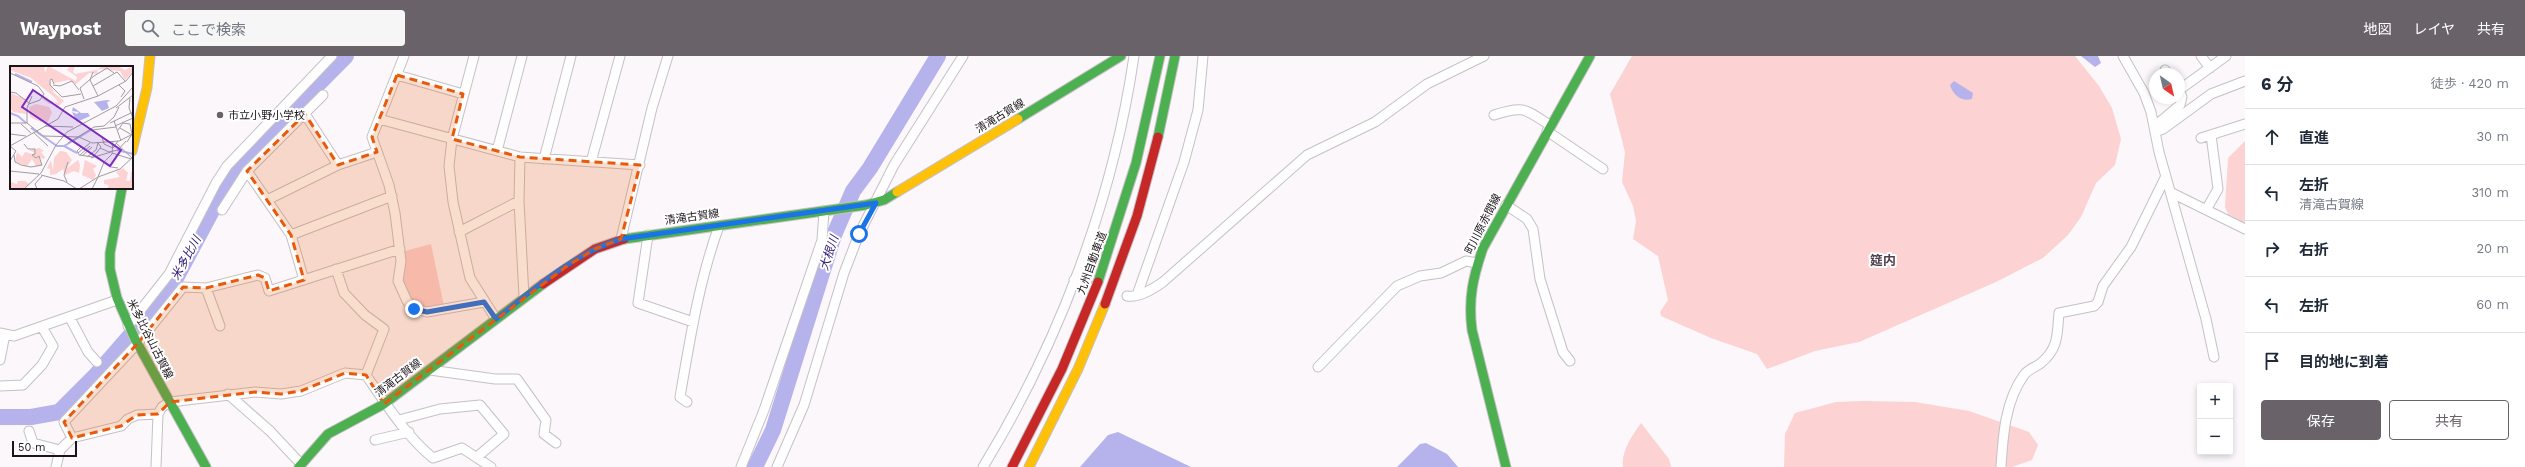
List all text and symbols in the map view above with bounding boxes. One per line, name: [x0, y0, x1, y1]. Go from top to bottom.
search box: [125, 10, 405, 46]
text: Waypost: [20, 17, 101, 40]
icon: search: [139, 17, 161, 39]
text: ここで検索: [171, 21, 246, 39]
text: 地図: [2363, 21, 2391, 37]
text: レイヤ: [2413, 21, 2455, 37]
text: 共有: [2477, 21, 2505, 37]
inset map: [10, 66, 133, 189]
north arrow: [2149, 68, 2185, 104]
text: 6 分: [2261, 74, 2293, 94]
text: 徒歩 · 420 m: [2431, 76, 2509, 91]
street label: 清滝古賀線: [973, 96, 1027, 136]
place label: 市立小野小学校: [228, 109, 305, 122]
marker: 市立小野小学校: [215, 110, 225, 120]
icon: ahead: [2261, 126, 2283, 148]
text: 直進: [2299, 129, 2329, 147]
text: 30 m: [2477, 129, 2509, 144]
text: 左折: [2299, 176, 2329, 194]
icon: left: [2261, 182, 2283, 204]
text: 310 m: [2471, 185, 2509, 200]
street label: 町川原赤間線: [1462, 192, 1504, 256]
text: 清滝古賀線: [2299, 197, 2364, 212]
street label: 清滝古賀線: [664, 207, 720, 227]
route start: [850, 225, 868, 243]
street label: 九州自動車道: [1075, 230, 1109, 296]
water label: 米多比川: [168, 232, 205, 282]
water label: 大根川: [817, 232, 842, 272]
icon: right: [2261, 238, 2283, 260]
text: 右折: [2299, 241, 2329, 259]
text: 20 m: [2477, 241, 2509, 256]
district label: 筵内: [1870, 253, 1896, 268]
icon: left: [2261, 294, 2283, 316]
street label: 米多比谷山古賀線: [124, 297, 176, 381]
text: 左折: [2299, 297, 2329, 315]
text: 60 m: [2476, 297, 2509, 312]
route end: [405, 300, 423, 318]
icon: arrive: [2261, 350, 2283, 372]
text: 目的地に到着: [2299, 353, 2389, 371]
street label: 清滝古賀線: [372, 356, 424, 400]
map controls: [2197, 383, 2233, 455]
button: +: [2197, 383, 2233, 419]
button: 保存: [2261, 400, 2381, 440]
button: 共有: [2389, 400, 2509, 440]
button: −: [2197, 419, 2233, 455]
scale bar: [12, 439, 77, 458]
text: 50 m: [18, 441, 45, 454]

